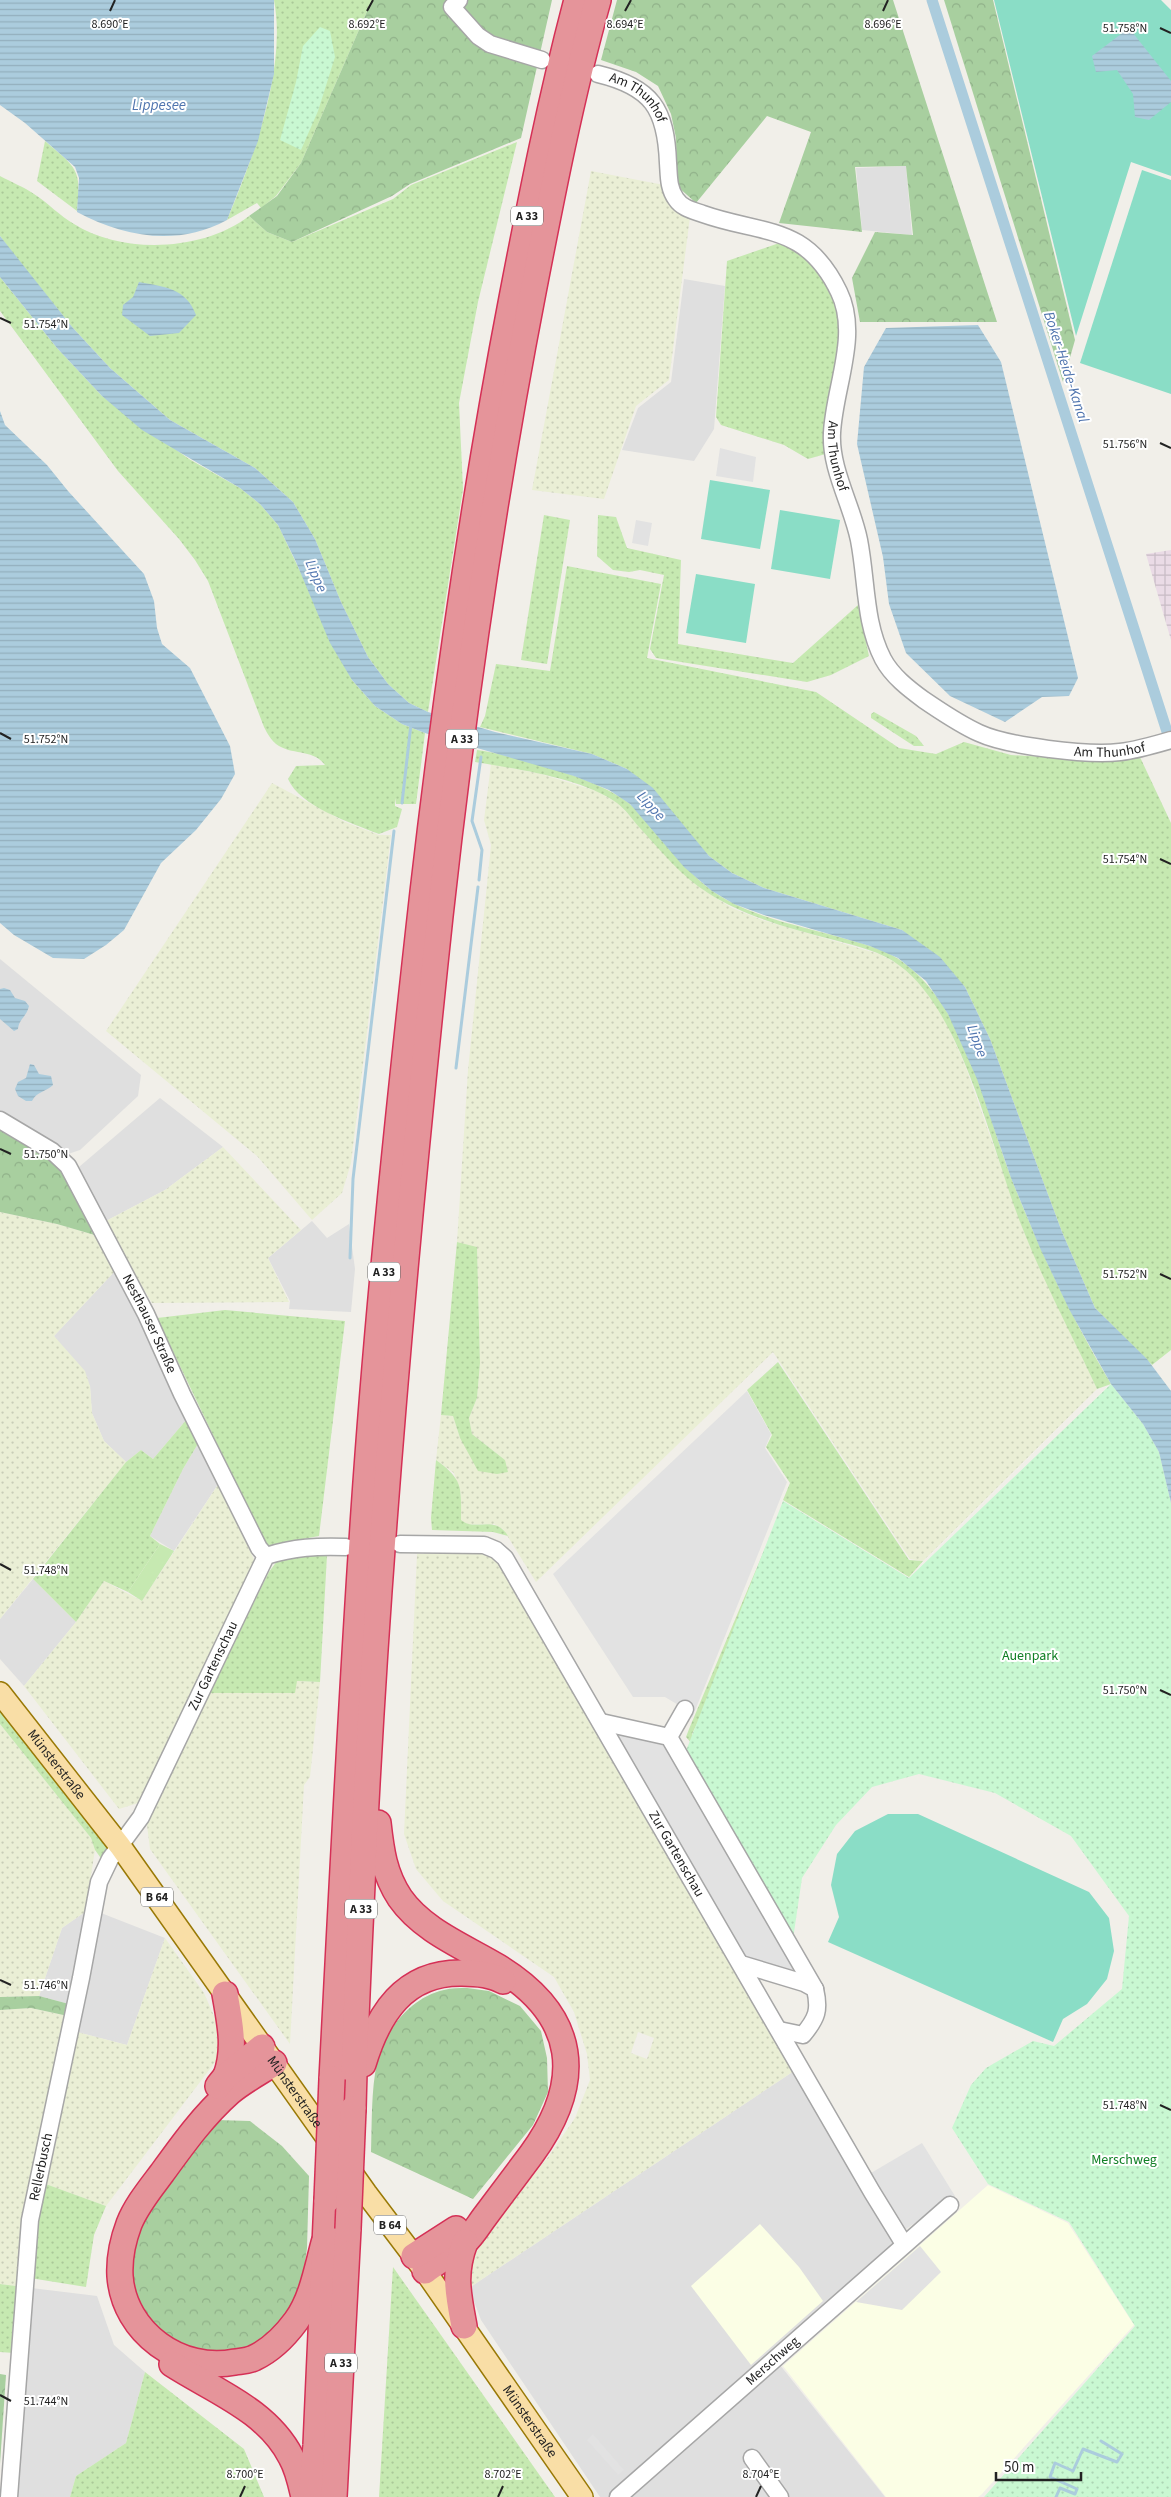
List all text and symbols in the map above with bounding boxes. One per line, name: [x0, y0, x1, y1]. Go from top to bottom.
text: 8.690°E: [91, 16, 129, 33]
text: 8.692°E: [348, 16, 386, 33]
text: 8.694°E: [606, 16, 644, 33]
text: 8.696°E: [864, 16, 902, 33]
text: 51.758°N: [1103, 20, 1147, 37]
street label: Am Thunhof: [607, 68, 672, 126]
water label: Lippesee: [132, 95, 186, 116]
road number: A 33: [511, 207, 543, 226]
water label: Boker-Heide-Kanal: [1038, 309, 1094, 425]
text: 51.754°N: [24, 316, 68, 333]
street label: Am Thunhof: [822, 420, 853, 495]
text: 51.756°N: [1103, 436, 1147, 453]
water label: Lippe: [300, 556, 332, 596]
road number: A 33: [446, 730, 478, 749]
text: 51.752°N: [24, 731, 68, 748]
street label: Am Thunhof: [1073, 737, 1148, 763]
water label: Lippe: [632, 786, 670, 826]
text: 51.754°N: [1103, 851, 1147, 868]
water label: Lippe: [961, 1022, 993, 1060]
text: 51.750°N: [24, 1146, 68, 1163]
road number: A 33: [368, 1262, 400, 1282]
text: 51.752°N: [1103, 1266, 1147, 1283]
street label: Nesthauser Straße: [117, 1271, 181, 1377]
text: 51.748°N: [24, 1562, 68, 1579]
street label: Zur Gartenschau: [183, 1618, 243, 1714]
park label: Auenpark: [1002, 1646, 1058, 1666]
text: 51.750°N: [1103, 1682, 1147, 1699]
street label: Münsterstraße: [22, 1725, 90, 1804]
street label: Zur Gartenschau: [643, 1807, 709, 1901]
road number: B 64: [141, 1888, 173, 1906]
road number: A 33: [345, 1900, 377, 1918]
text: 51.746°N: [24, 1977, 68, 1994]
street label: Münsterstraße: [262, 2052, 327, 2132]
text: 51.748°N: [1103, 2097, 1147, 2114]
street label: Rellerbusch: [24, 2131, 58, 2203]
park label: Merschweg: [1091, 2150, 1157, 2170]
road number: B 64: [374, 2216, 406, 2234]
street label: Merschweg: [741, 2332, 804, 2390]
road number: A 33: [325, 2354, 357, 2372]
street label: Münsterstraße: [497, 2381, 562, 2462]
text: 51.744°N: [24, 2393, 68, 2410]
scale bar: [996, 2450, 1081, 2482]
text: 50 m: [1004, 2457, 1034, 2478]
text: 8.700°E: [226, 2466, 264, 2483]
text: 8.702°E: [484, 2466, 522, 2483]
text: 8.704°E: [742, 2466, 780, 2483]

